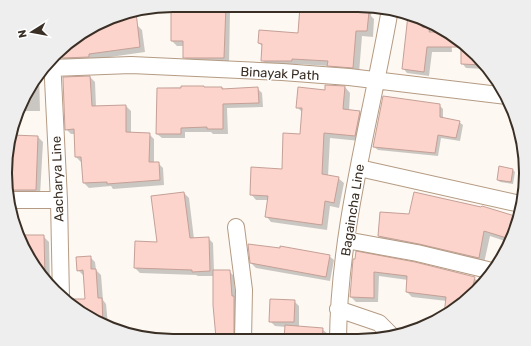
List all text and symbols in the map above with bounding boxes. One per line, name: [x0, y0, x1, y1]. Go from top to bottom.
north arrow: [12, 12, 52, 52]
text: N: [16, 29, 30, 39]
street label: Binayak Path: [240, 64, 320, 83]
street label: Aacharya Line: [49, 136, 66, 222]
street label: Bagaincha Line: [338, 163, 368, 257]

